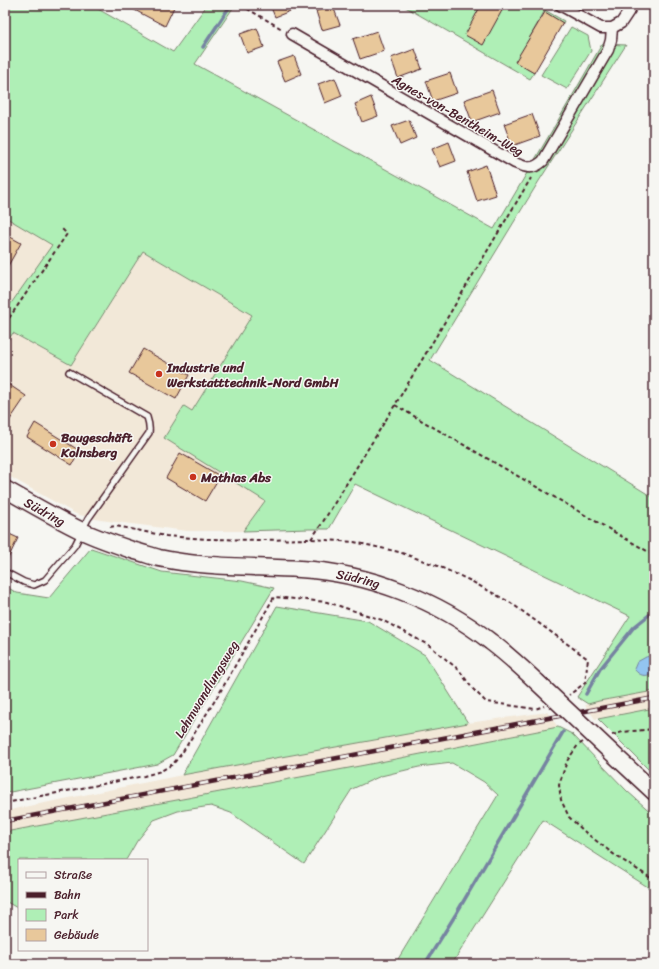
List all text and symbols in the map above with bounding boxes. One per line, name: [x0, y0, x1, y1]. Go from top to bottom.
street label: Agnes-von-Bentheim-Weg: [387, 68, 528, 163]
place label: Industrie und Werkstatttechnik-Nord GmbH: [166, 356, 339, 394]
marker: Industrie und Werkstatttechnik-Nord GmbH: [154, 369, 164, 379]
place label: Baugeschäft Kolnsberg: [60, 426, 133, 464]
marker: Baugeschäft Kolnsberg: [48, 439, 58, 449]
place label: Mathias Abs: [200, 466, 272, 489]
marker: Mathias Abs: [188, 472, 198, 482]
street label: Südring: [20, 491, 70, 533]
street label: Südring: [334, 562, 383, 595]
street label: Lehmwandlungsweg: [168, 636, 245, 743]
legend: [18, 859, 148, 951]
text: Straße: [54, 864, 92, 886]
text: Bahn: [54, 884, 81, 906]
text: Park: [54, 904, 79, 926]
text: Gebäude: [54, 924, 99, 946]

